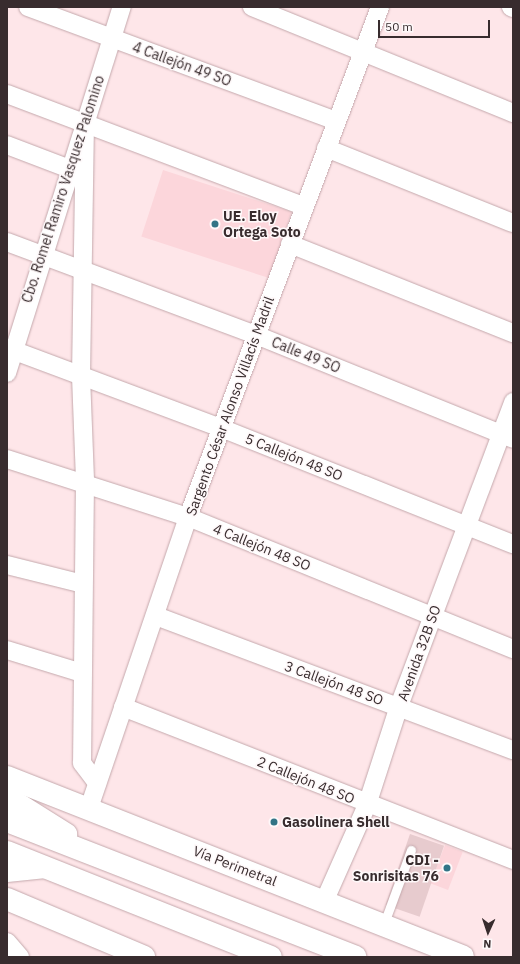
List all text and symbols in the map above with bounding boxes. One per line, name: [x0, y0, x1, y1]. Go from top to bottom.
scale bar: [380, 12, 492, 38]
text: 50 m: [385, 19, 413, 34]
street label: 4 Callejón 49 SO: [130, 38, 234, 90]
street label: Cbo. Romel Ramiro Vasquez Palomino: [18, 73, 108, 305]
place label: UE. Eloy Ortega Soto: [223, 208, 301, 240]
marker: UE. Eloy Ortega Soto: [210, 219, 220, 229]
street label: Sargento César Alonso Villacís Madril: [182, 294, 278, 518]
street label: Calle 49 SO: [269, 334, 343, 376]
street label: 5 Callejón 48 SO: [243, 430, 345, 484]
street label: 4 Callejón 48 SO: [211, 520, 313, 574]
street label: Avenida 32B SO: [394, 603, 444, 703]
street label: 3 Callejón 48 SO: [282, 657, 386, 709]
street label: 2 Callejón 48 SO: [255, 753, 357, 807]
place label: Gasolinera Shell: [282, 814, 389, 830]
marker: Gasolinera Shell: [269, 817, 279, 827]
street label: Vía Perimetral: [191, 842, 279, 890]
place label: CDI - Sonrisitas 76: [353, 852, 439, 884]
marker: CDI - Sonrisitas 76: [442, 863, 452, 873]
north arrow: [468, 912, 508, 952]
text: N: [483, 937, 492, 951]

